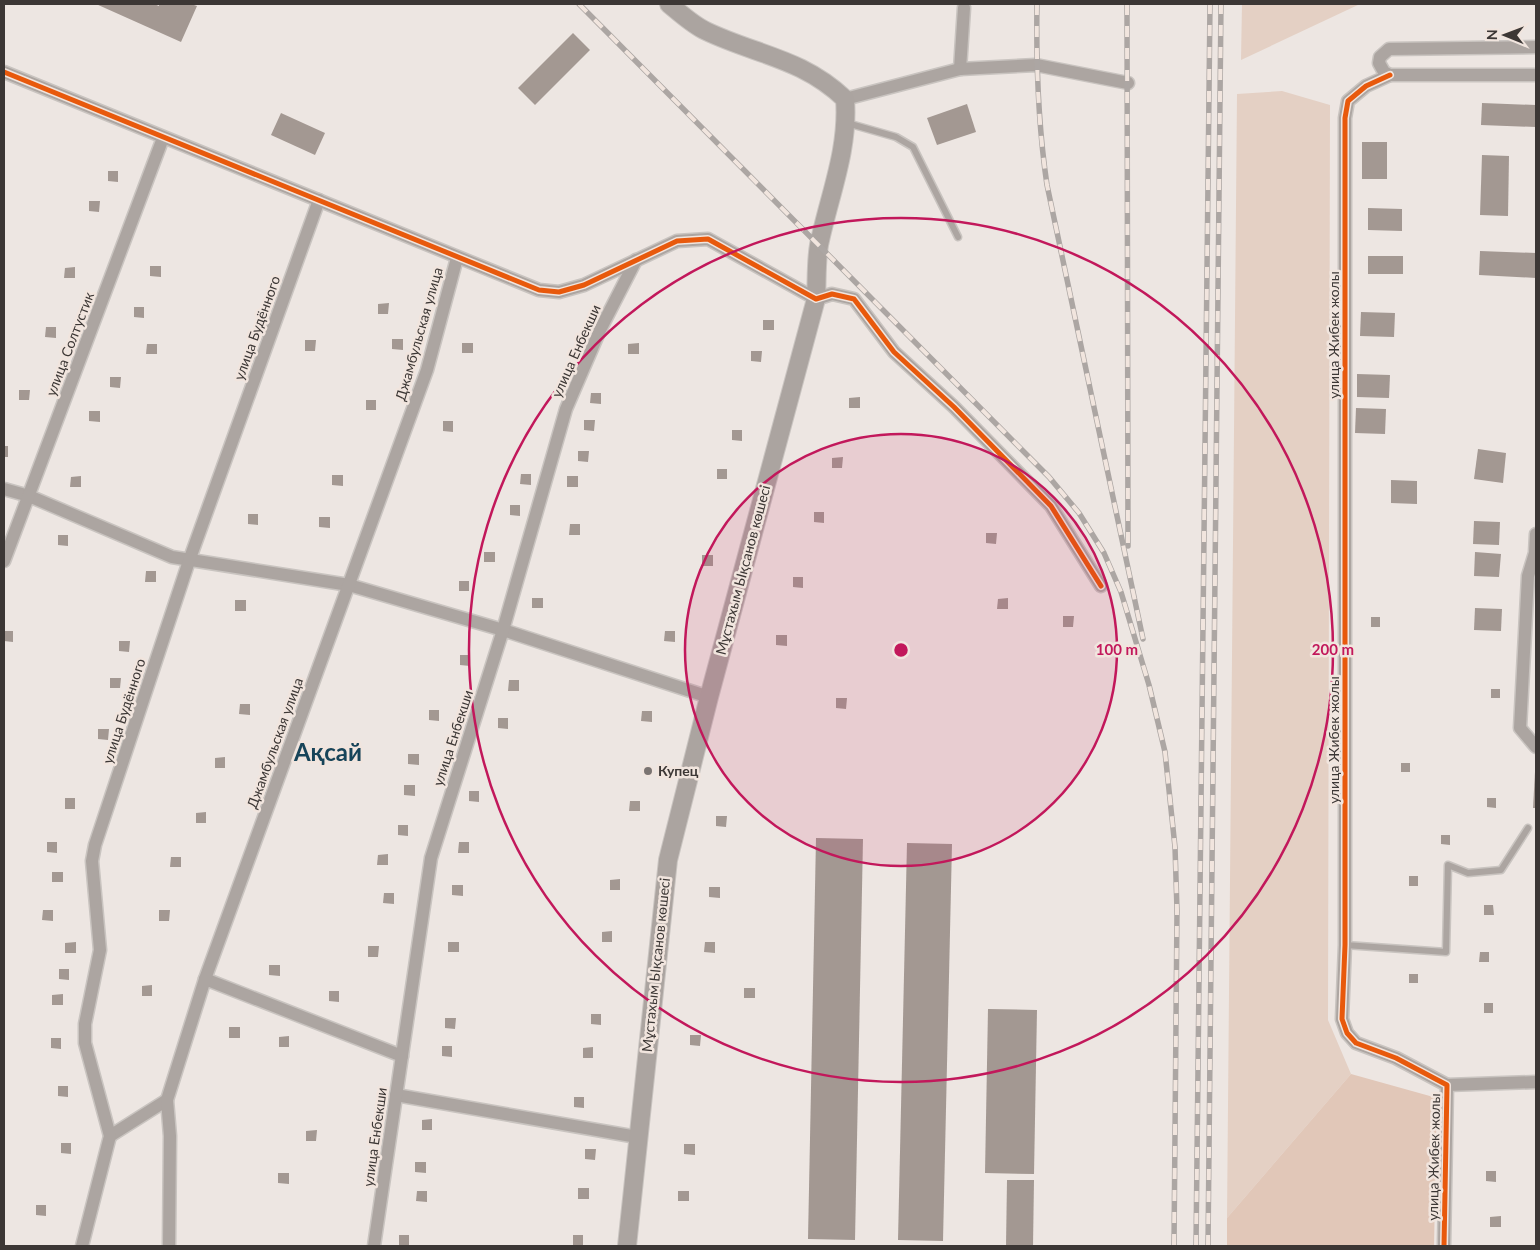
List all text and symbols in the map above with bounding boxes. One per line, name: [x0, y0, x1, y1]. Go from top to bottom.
north arrow: [1480, 10, 1530, 60]
text: N: [1483, 29, 1500, 40]
street label: Джамбульская улица: [391, 265, 446, 402]
street label: улица Жибек жолы: [1325, 271, 1342, 399]
street label: улица Будённого: [230, 273, 283, 382]
street label: улица Солтустик: [42, 289, 97, 398]
street label: улица Енбекши: [547, 302, 604, 400]
street label: Мұстахым Ықсанов көшесі: [712, 483, 773, 657]
text: 100 m: [1096, 640, 1138, 658]
text: 200 m: [1312, 640, 1354, 658]
centre of rings: [892, 641, 910, 659]
street label: улица Будённого: [98, 656, 149, 766]
street label: Джамбульская улица: [243, 675, 306, 811]
street label: улица Жибек жолы: [1325, 676, 1342, 804]
street label: улица Енбекши: [429, 688, 476, 788]
district label: Ақсай: [293, 737, 362, 766]
place label: Купец: [658, 762, 699, 779]
marker: Купец: [642, 765, 654, 777]
street label: Мұстахым Ықсанов көшесі: [638, 877, 673, 1053]
street label: улица Енбекши: [359, 1086, 390, 1188]
street label: улица Жибек жолы: [1424, 1093, 1443, 1221]

